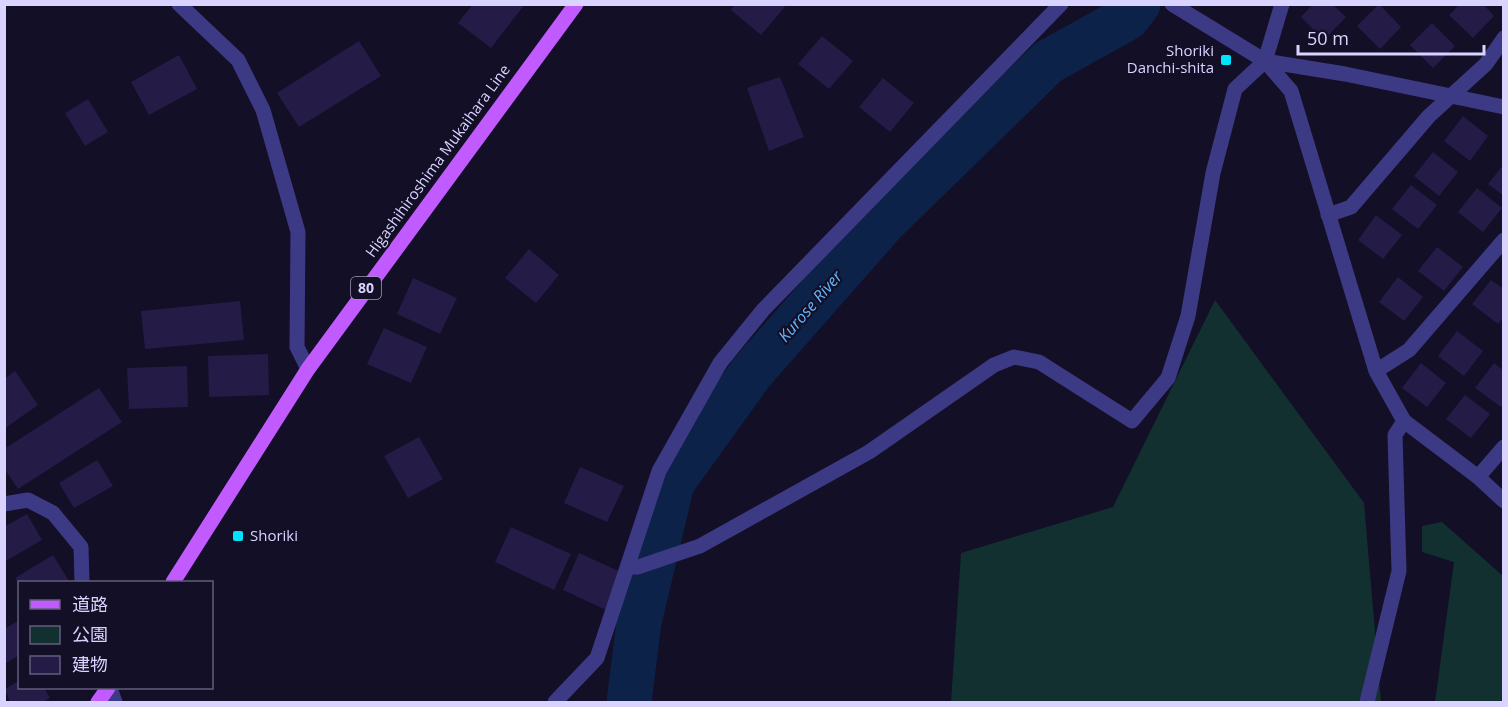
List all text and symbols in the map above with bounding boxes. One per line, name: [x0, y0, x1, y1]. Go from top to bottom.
scale bar: [1298, 18, 1484, 56]
text: 50 m: [1307, 26, 1349, 50]
place label: Shoriki Danchi-shita: [1127, 40, 1214, 77]
marker: Shoriki Danchi-shita: [1219, 53, 1233, 67]
street label: Higashihiroshima Mukaihara Line: [360, 60, 514, 261]
water label: Kurose River: [773, 265, 847, 346]
road number: 80: [351, 277, 381, 299]
place label: Shoriki: [250, 525, 298, 545]
marker: Shoriki: [231, 529, 245, 543]
legend: [18, 581, 213, 689]
text: 道路: [72, 592, 108, 616]
text: 公園: [72, 622, 108, 646]
text: 建物: [72, 652, 108, 676]

